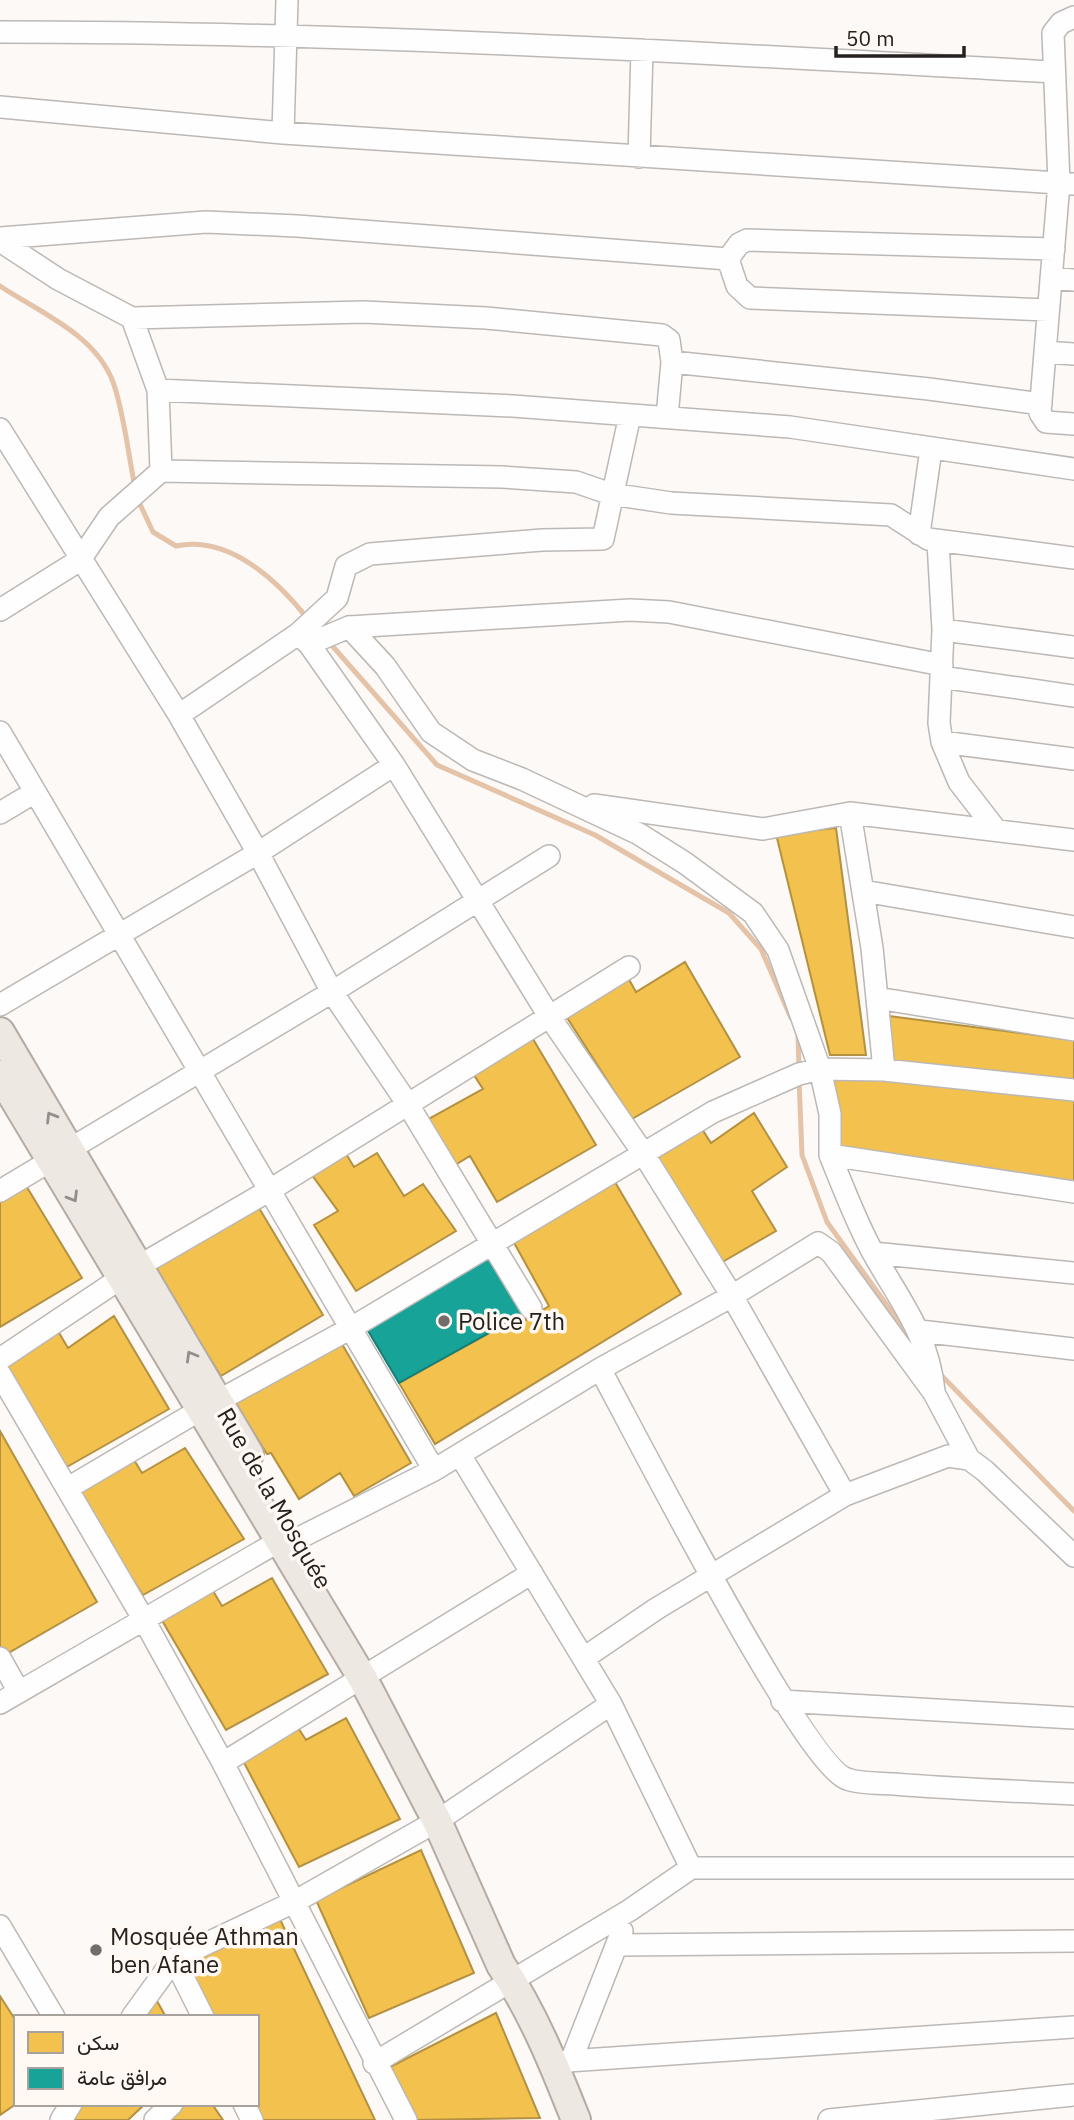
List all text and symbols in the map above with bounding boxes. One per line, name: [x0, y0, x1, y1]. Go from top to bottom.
scale bar: [836, 14, 964, 58]
text: 50 m: [846, 24, 895, 52]
one-way arrow: [47, 1112, 60, 1125]
one-way arrow: [64, 1189, 77, 1202]
place label: Police 7th: [458, 1305, 565, 1337]
marker: Police 7th: [436, 1313, 452, 1329]
one-way arrow: [187, 1350, 200, 1363]
street label: Rue de la Mosquée: [210, 1402, 340, 1594]
place label: Mosquée Athman ben Afane: [110, 1920, 299, 1980]
marker: Mosquée Athman ben Afane: [88, 1942, 104, 1958]
legend: [14, 2015, 259, 2106]
text: سكن: [77, 2028, 119, 2056]
text: مرافق عامة: [77, 2063, 167, 2091]

